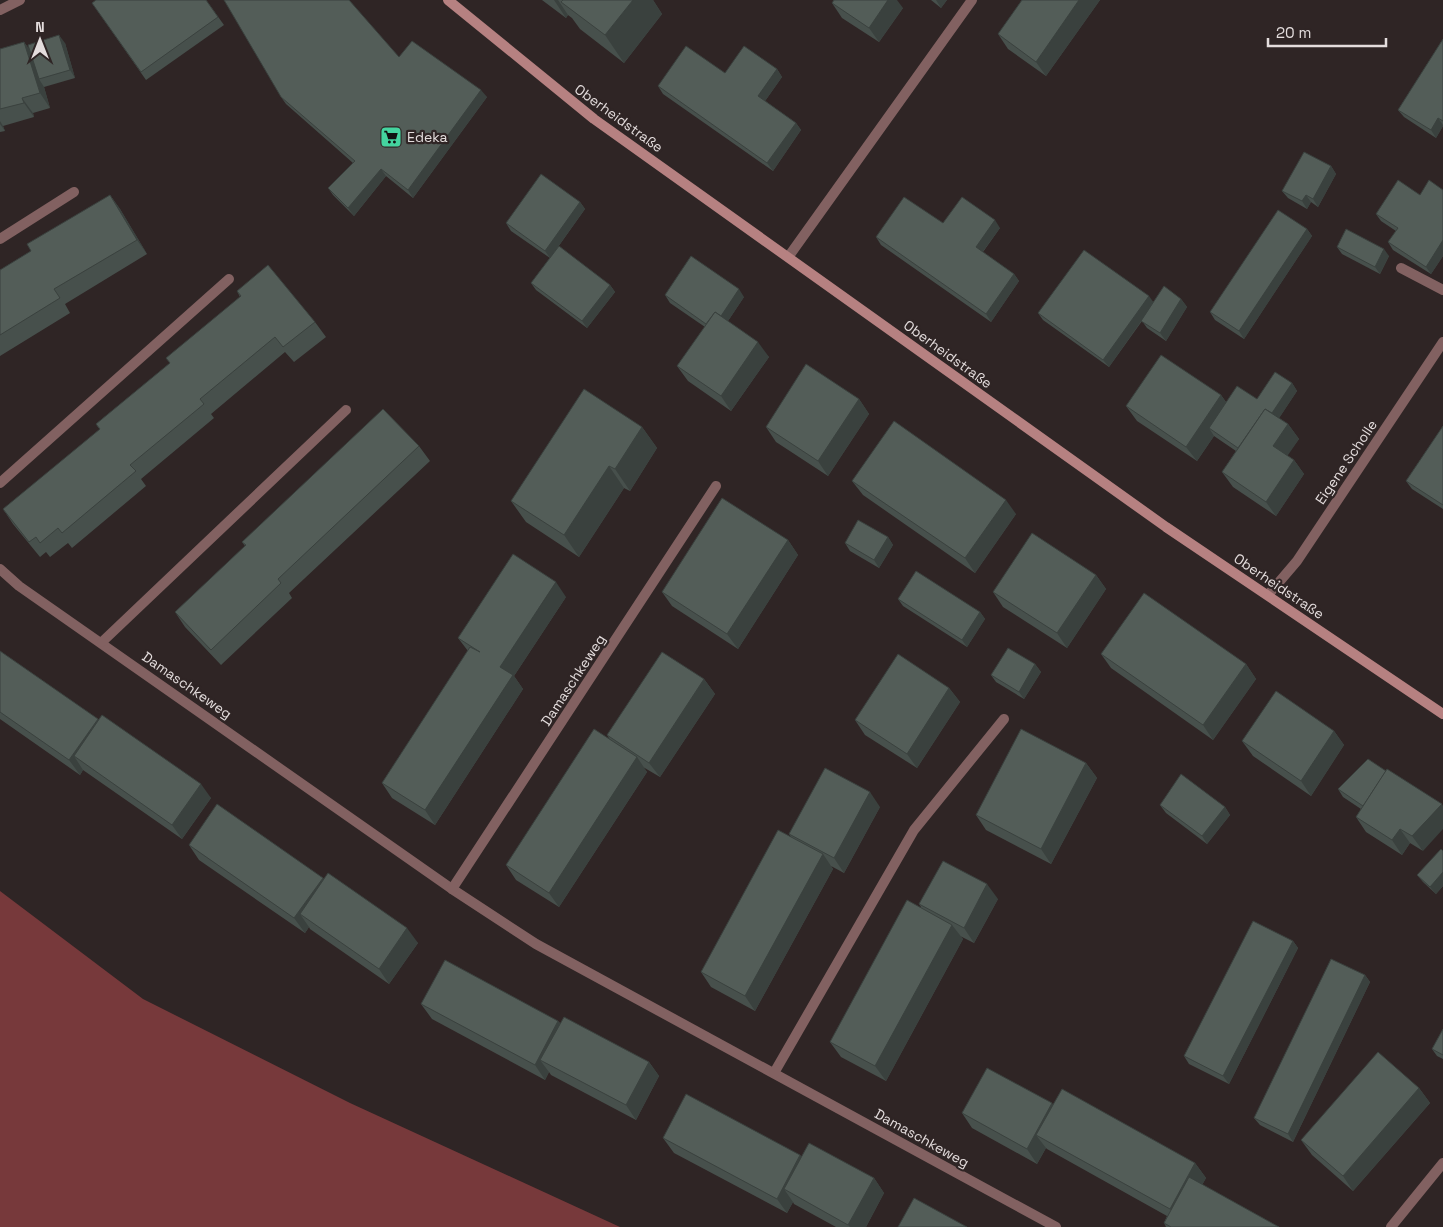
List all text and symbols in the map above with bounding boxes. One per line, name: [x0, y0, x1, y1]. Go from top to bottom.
north arrow: [15, 15, 65, 65]
scale bar: [1268, 15, 1386, 47]
text: N: [35, 18, 45, 36]
text: 20 m: [1276, 23, 1311, 42]
street label: Oberheidstraße: [571, 80, 667, 156]
supermarket icon: Edeka: [379, 125, 403, 149]
place label: Edeka: [407, 128, 448, 146]
street label: Oberheidstraße: [900, 316, 996, 392]
street label: Eigene Scholle: [1311, 416, 1381, 508]
street label: Oberheidstraße: [1230, 549, 1328, 623]
street label: Damaschkeweg: [537, 631, 609, 729]
street label: Damaschkeweg: [139, 647, 235, 723]
street label: Damaschkeweg: [872, 1105, 972, 1171]

